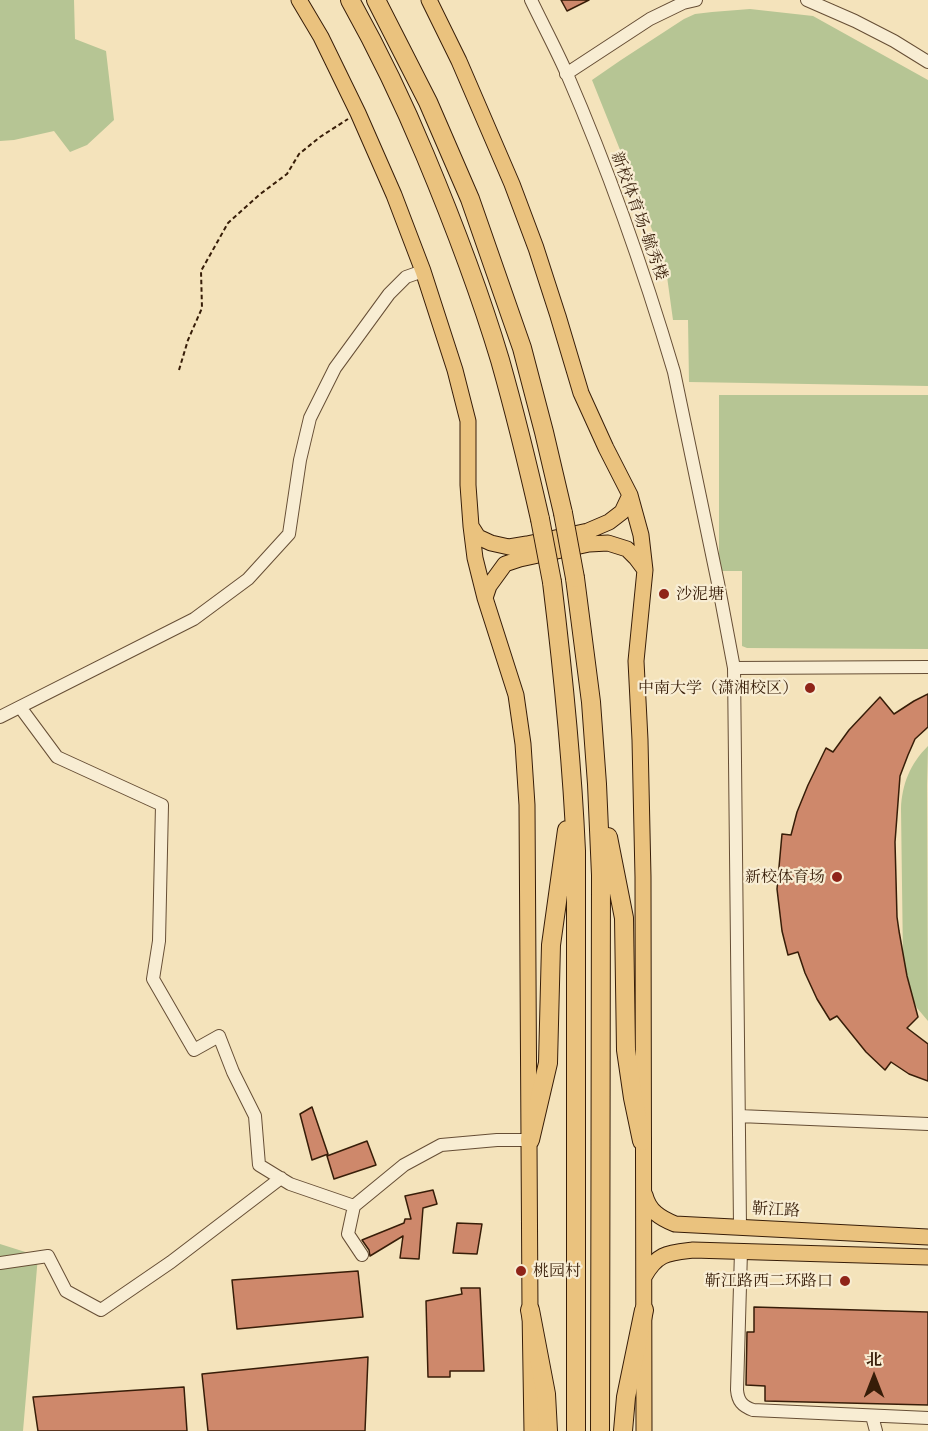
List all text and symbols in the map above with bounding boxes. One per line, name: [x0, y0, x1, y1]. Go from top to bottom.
street label: 新校体育场-毓秀楼: [607, 149, 671, 283]
place label: 沙泥塘: [676, 584, 724, 604]
marker: 沙泥塘: [657, 587, 671, 601]
place label: 中南大学（潇湘校区）: [638, 678, 798, 698]
marker: 中南大学（潇湘校区）: [803, 681, 817, 695]
place label: 新校体育场: [745, 867, 825, 887]
marker: 新校体育场: [830, 870, 844, 884]
street label: 靳江路: [752, 1199, 800, 1221]
place label: 桃园村: [533, 1261, 581, 1281]
marker: 桃园村: [514, 1264, 528, 1278]
place label: 靳江路西二环路口: [705, 1271, 833, 1291]
marker: 靳江路西二环路口: [838, 1274, 852, 1288]
north arrow: [844, 1347, 904, 1407]
text: 北: [866, 1349, 882, 1369]

